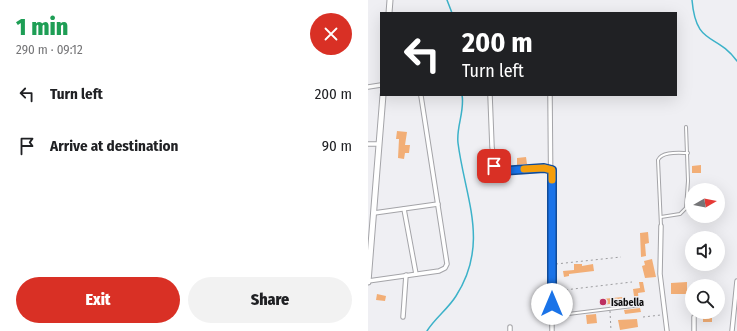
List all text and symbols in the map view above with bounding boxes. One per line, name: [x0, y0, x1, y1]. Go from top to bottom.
text: 1 min: [16, 13, 68, 41]
button: close: [310, 13, 352, 55]
text: 200 m: [462, 26, 533, 59]
icon: left: [396, 28, 448, 80]
text: 290 m · 09:12: [16, 42, 83, 57]
text: Turn left: [462, 60, 524, 82]
icon: left: [16, 83, 38, 105]
text: Turn left: [50, 85, 103, 103]
text: 200 m: [315, 85, 352, 103]
icon: arrive: [16, 135, 38, 157]
text: Arrive at destination: [50, 137, 178, 155]
text: 90 m: [322, 137, 352, 155]
pin: [477, 149, 511, 183]
icon: arrive: [483, 155, 505, 177]
north arrow: [685, 183, 725, 223]
map controls: [685, 183, 725, 319]
button: sound: [685, 231, 725, 271]
button: Exit: [16, 277, 180, 323]
button: Share: [188, 277, 352, 323]
button: search: [685, 279, 725, 319]
position arrow: [531, 283, 573, 325]
marker: Isabella: [598, 297, 608, 307]
place label: Isabella: [611, 297, 644, 309]

